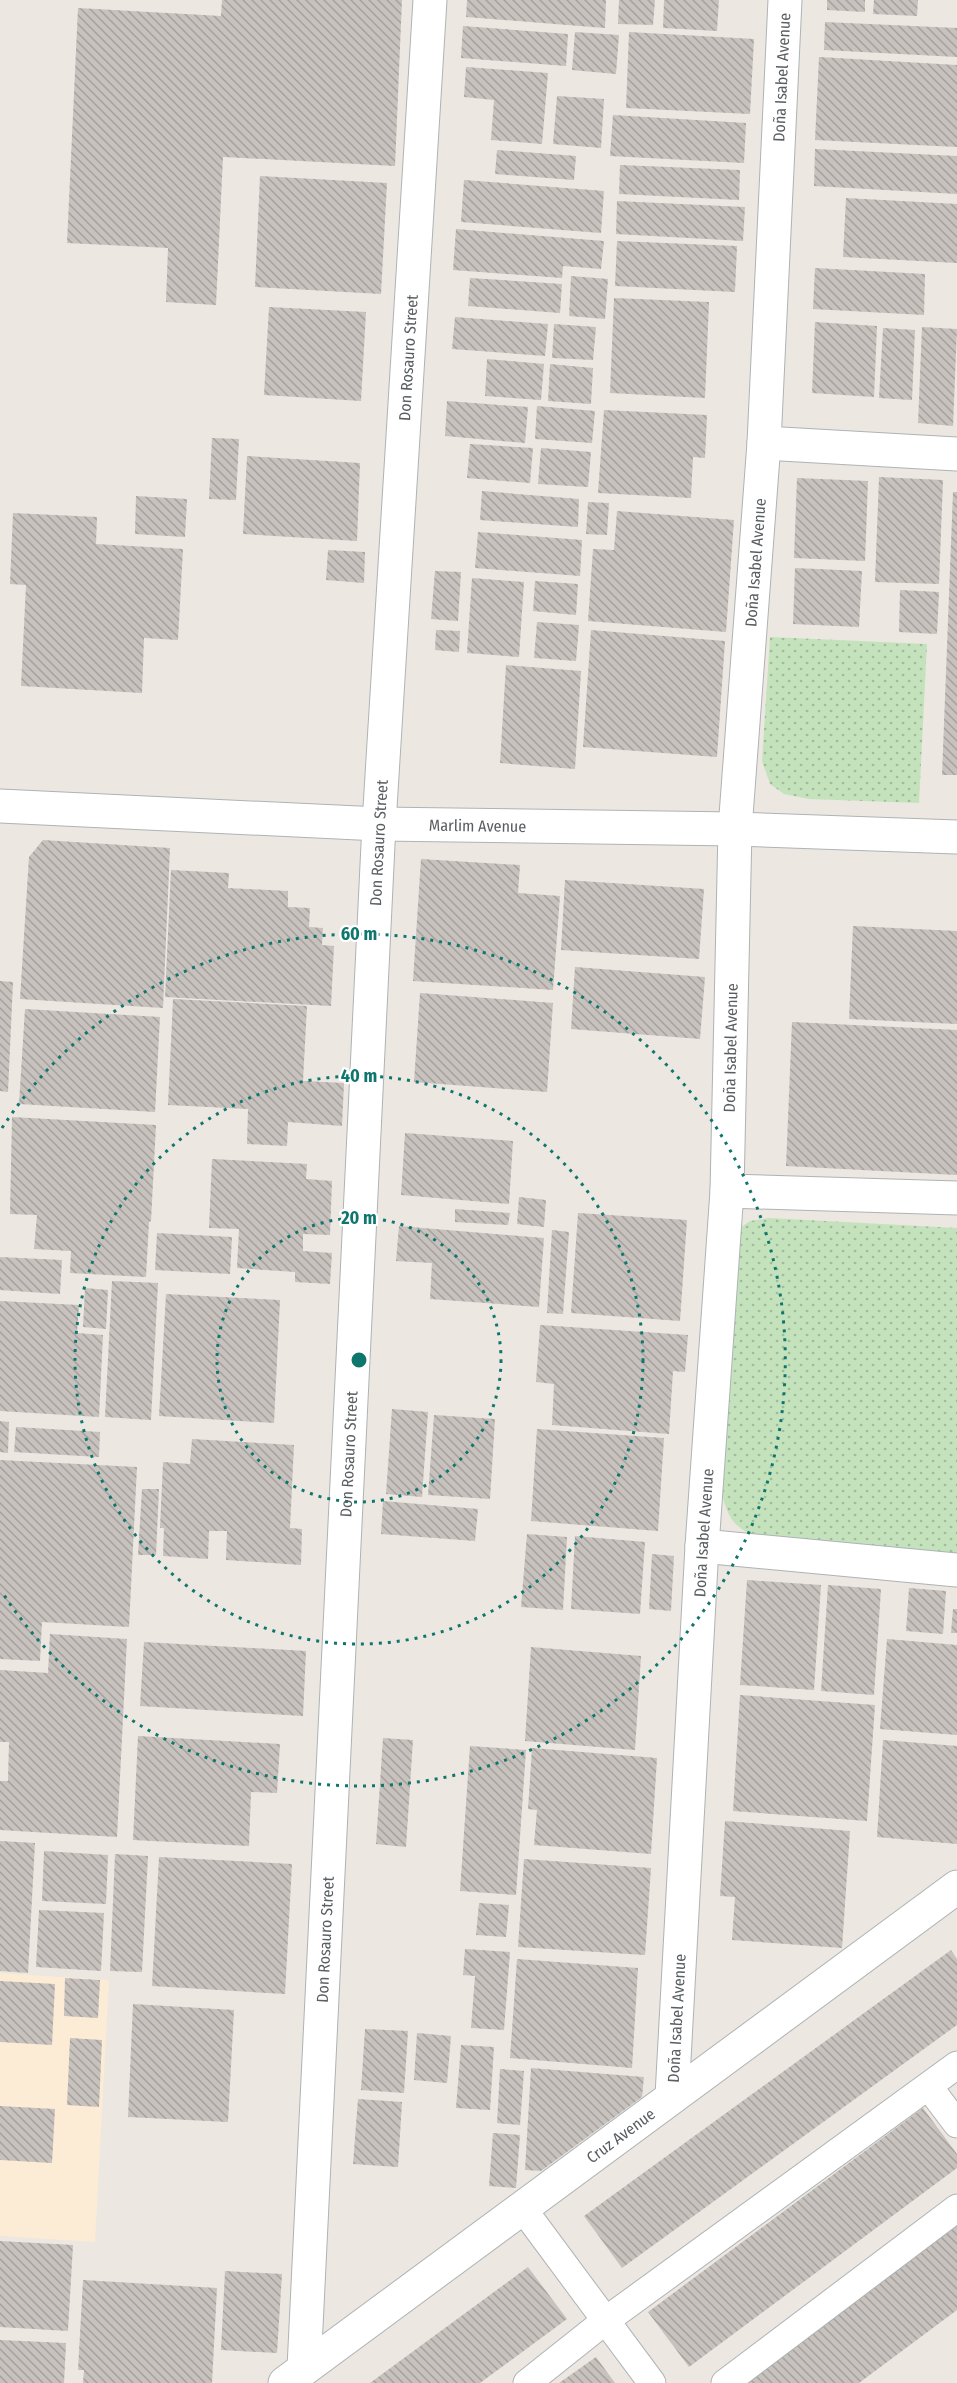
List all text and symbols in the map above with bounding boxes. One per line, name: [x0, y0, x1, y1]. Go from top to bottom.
street label: Doña Isabel Avenue: [769, 12, 794, 142]
street label: Don Rosauro Street: [395, 293, 422, 421]
street label: Doña Isabel Avenue: [741, 497, 770, 628]
street label: Don Rosauro Street: [366, 778, 392, 906]
street label: Marlim Avenue: [429, 816, 526, 836]
text: 60 m: [341, 923, 377, 945]
street label: Doña Isabel Avenue: [720, 983, 742, 1112]
text: 40 m: [341, 1065, 377, 1087]
text: 20 m: [340, 1207, 377, 1229]
centre of rings: [349, 1350, 369, 1370]
street label: Don Rosauro Street: [336, 1390, 361, 1518]
street label: Doña Isabel Avenue: [690, 1468, 717, 1598]
street label: Don Rosauro Street: [313, 1875, 338, 2003]
street label: Doña Isabel Avenue: [664, 1953, 690, 2083]
street label: Cruz Avenue: [583, 2104, 659, 2167]

